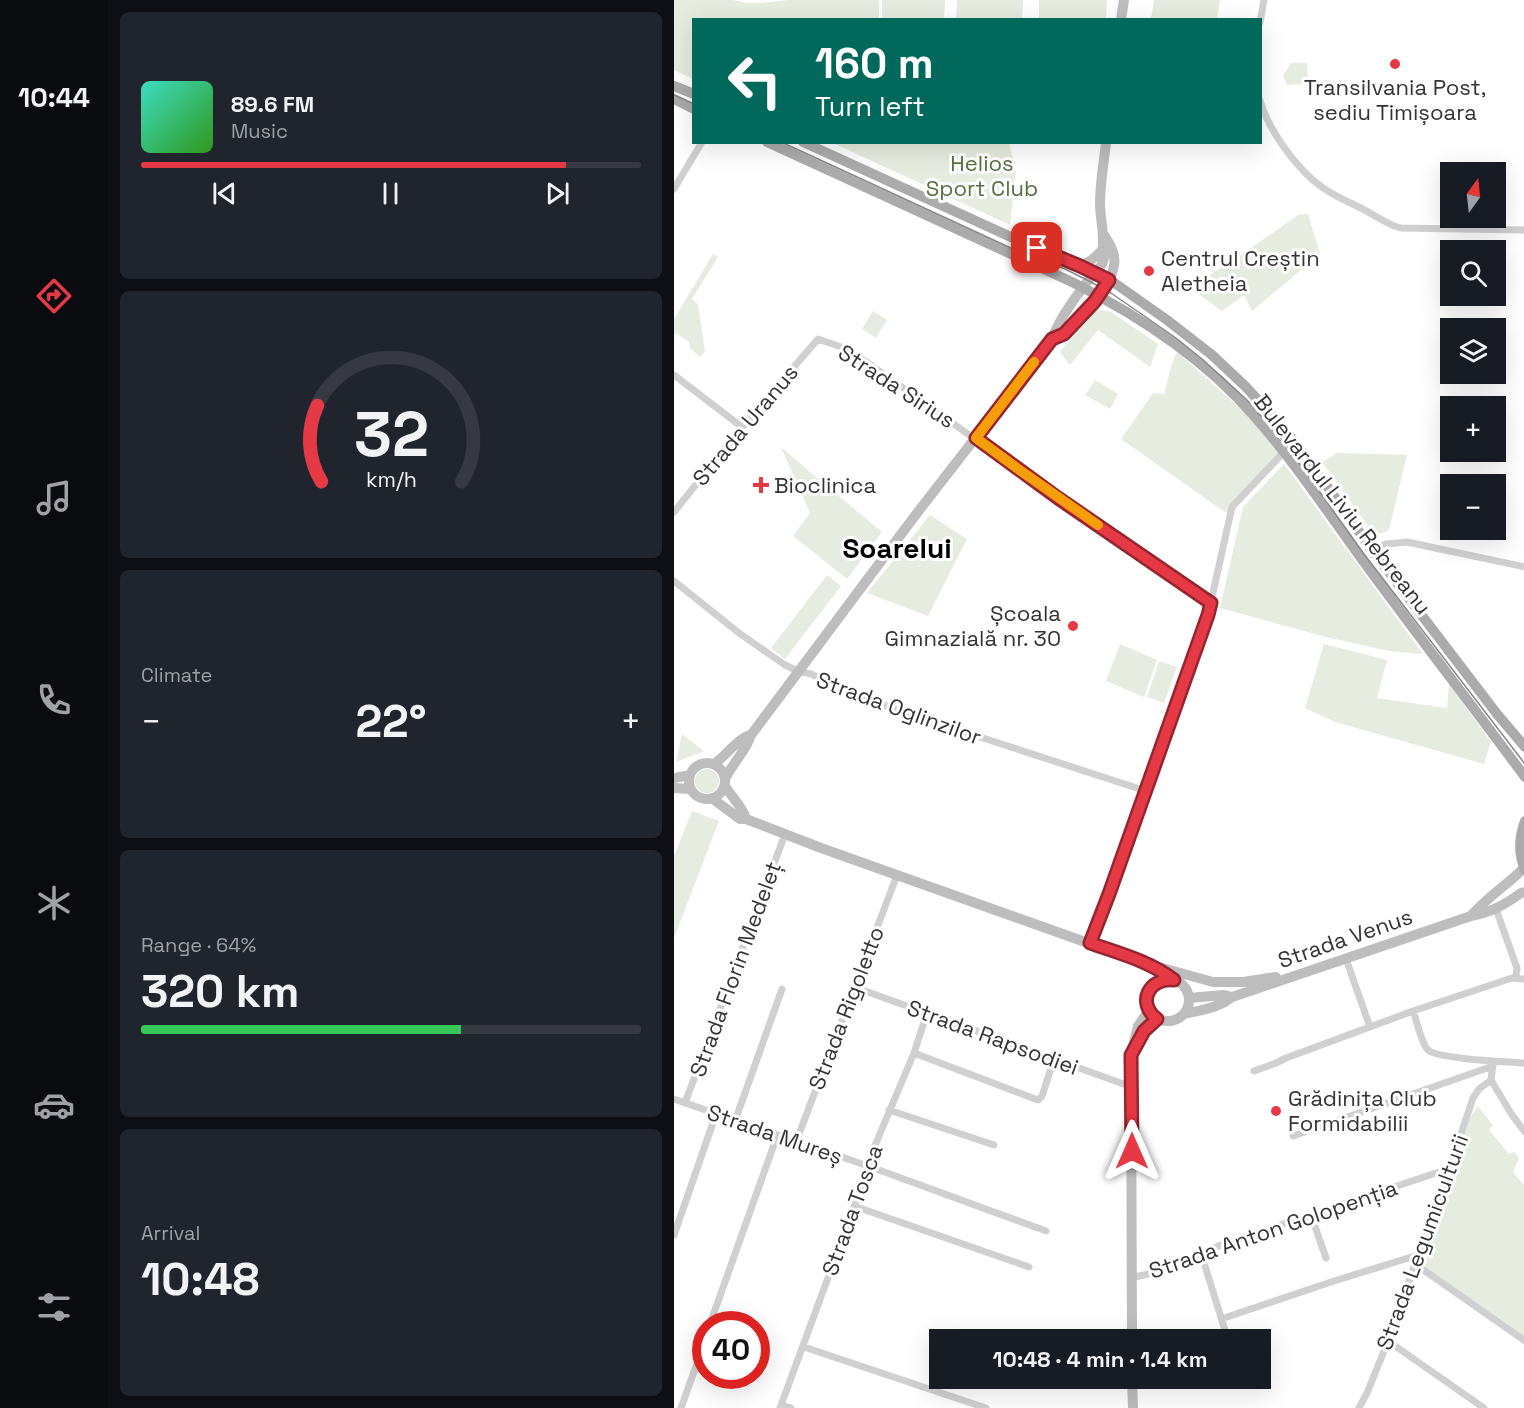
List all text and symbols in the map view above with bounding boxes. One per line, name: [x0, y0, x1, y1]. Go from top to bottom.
text: 160 m: [815, 37, 934, 90]
icon: left: [716, 42, 794, 120]
marker: Transilvania Post, sediu Timișoara: [1388, 57, 1402, 71]
place label: Transilvania Post, sediu Timișoara: [1304, 73, 1486, 126]
text: 10:44: [18, 80, 90, 115]
text: Turn left: [815, 89, 925, 124]
text: 89.6 FM: [231, 90, 314, 118]
text: Music: [231, 118, 288, 144]
park label: Helios Sport Club: [926, 149, 1038, 202]
north arrow: [1440, 162, 1506, 228]
map controls: [1440, 162, 1506, 540]
icon: previous: [208, 177, 241, 210]
icon: pause: [374, 177, 407, 210]
icon: next: [541, 177, 574, 210]
pin: [1011, 222, 1062, 273]
icon: arrive: [1020, 231, 1053, 264]
button: search: [1440, 240, 1506, 306]
place label: Centrul Creștin Aletheia: [1161, 244, 1320, 297]
marker: Centrul Creștin Aletheia: [1142, 264, 1156, 278]
icon: directions: [33, 275, 75, 317]
button: layers: [1440, 318, 1506, 384]
street label: Strada Sirius: [833, 338, 961, 434]
street label: Strada Uranus: [686, 359, 804, 491]
street label: Bulevardul Liviu Rebreanu: [1248, 388, 1438, 620]
text: 32: [353, 395, 428, 474]
button: +: [1440, 396, 1506, 462]
text: km/h: [365, 466, 417, 493]
place label: Bioclinica: [774, 471, 876, 499]
button: −: [1440, 474, 1506, 540]
marker: Bioclinica: [752, 476, 770, 494]
icon: music: [33, 477, 75, 519]
district label: Soarelui: [842, 530, 952, 566]
place label: Școala Gimnazială nr. 30: [885, 599, 1061, 652]
marker: Școala Gimnazială nr. 30: [1066, 619, 1080, 633]
text: Climate: [141, 662, 212, 688]
street label: Strada Oglinzilor: [813, 665, 985, 751]
icon: phone: [33, 679, 75, 721]
text: 22°: [355, 693, 427, 750]
text: −: [141, 701, 161, 743]
text: +: [621, 701, 641, 743]
street label: Strada Florin Medeleț: [683, 857, 787, 1081]
icon: climate: [33, 882, 75, 924]
street label: Strada Venus: [1274, 902, 1416, 974]
street label: Strada Rigoletto: [802, 922, 890, 1094]
text: Range · 64%: [141, 932, 256, 958]
text: 320 km: [141, 963, 300, 1020]
street label: Strada Rapsodiei: [904, 993, 1082, 1081]
icon: car: [33, 1084, 75, 1126]
place label: Grădinița Club Formidabilii: [1288, 1084, 1437, 1137]
street label: Strada Mureș: [704, 1098, 846, 1170]
marker: Grădinița Club Formidabilii: [1269, 1104, 1283, 1118]
position arrow: [1100, 1119, 1164, 1183]
street label: Strada Legumiculturii: [1370, 1130, 1474, 1354]
street label: Strada Tosca: [815, 1140, 889, 1279]
street label: Strada Anton Golopenția: [1145, 1173, 1401, 1285]
text: Arrival: [141, 1220, 200, 1246]
text: 10:48: [141, 1251, 260, 1308]
icon: filters: [33, 1286, 75, 1328]
speed limit sign: 40: [692, 1311, 770, 1389]
text: 10:48 · 4 min · 1.4 km: [993, 1345, 1207, 1373]

